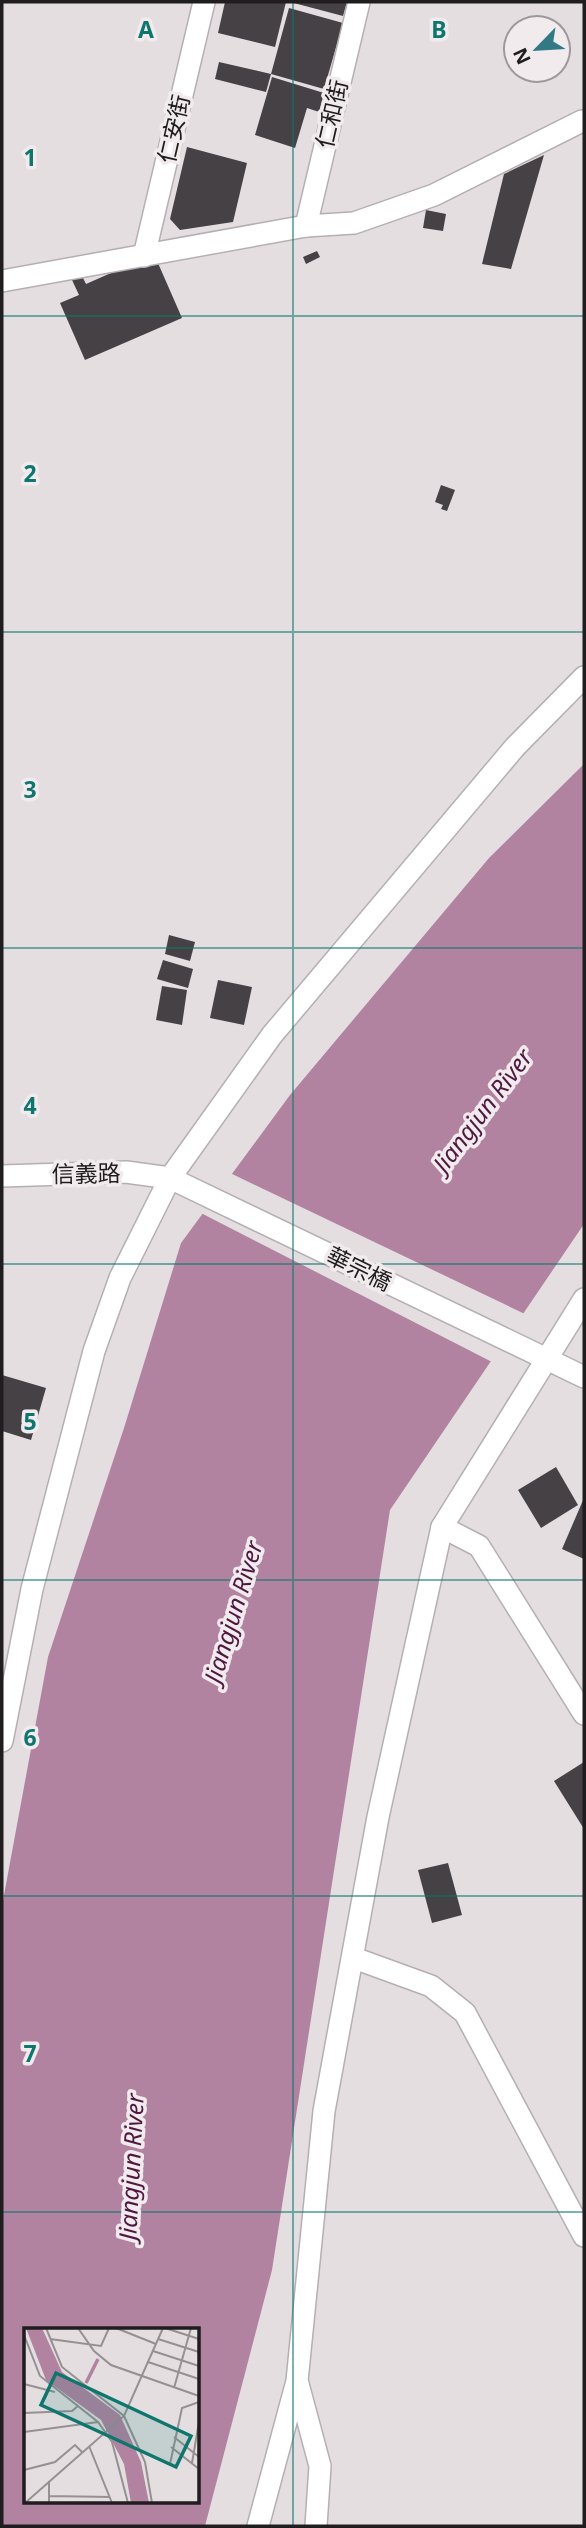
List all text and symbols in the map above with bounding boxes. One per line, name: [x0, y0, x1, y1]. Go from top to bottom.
text: A: [138, 13, 154, 45]
text: B: [431, 13, 447, 45]
north arrow: [502, 14, 572, 84]
text: N: [507, 44, 537, 69]
street label: 仁和街: [308, 77, 354, 151]
street label: 仁安街: [150, 92, 196, 166]
text: 1: [23, 141, 37, 173]
text: 2: [23, 457, 37, 489]
text: 3: [23, 773, 37, 805]
water label: Jiangjun River: [422, 1040, 540, 1182]
text: 4: [23, 1089, 37, 1121]
street label: 信義路: [51, 1156, 121, 1190]
street label: 華宗橋: [321, 1239, 397, 1298]
text: 5: [23, 1405, 37, 1437]
water label: Jiangjun River: [194, 1535, 270, 1691]
text: 6: [23, 1721, 37, 1753]
text: 7: [23, 2037, 37, 2069]
water label: Jiangjun River: [110, 2091, 151, 2245]
inset map: [24, 2328, 200, 2504]

